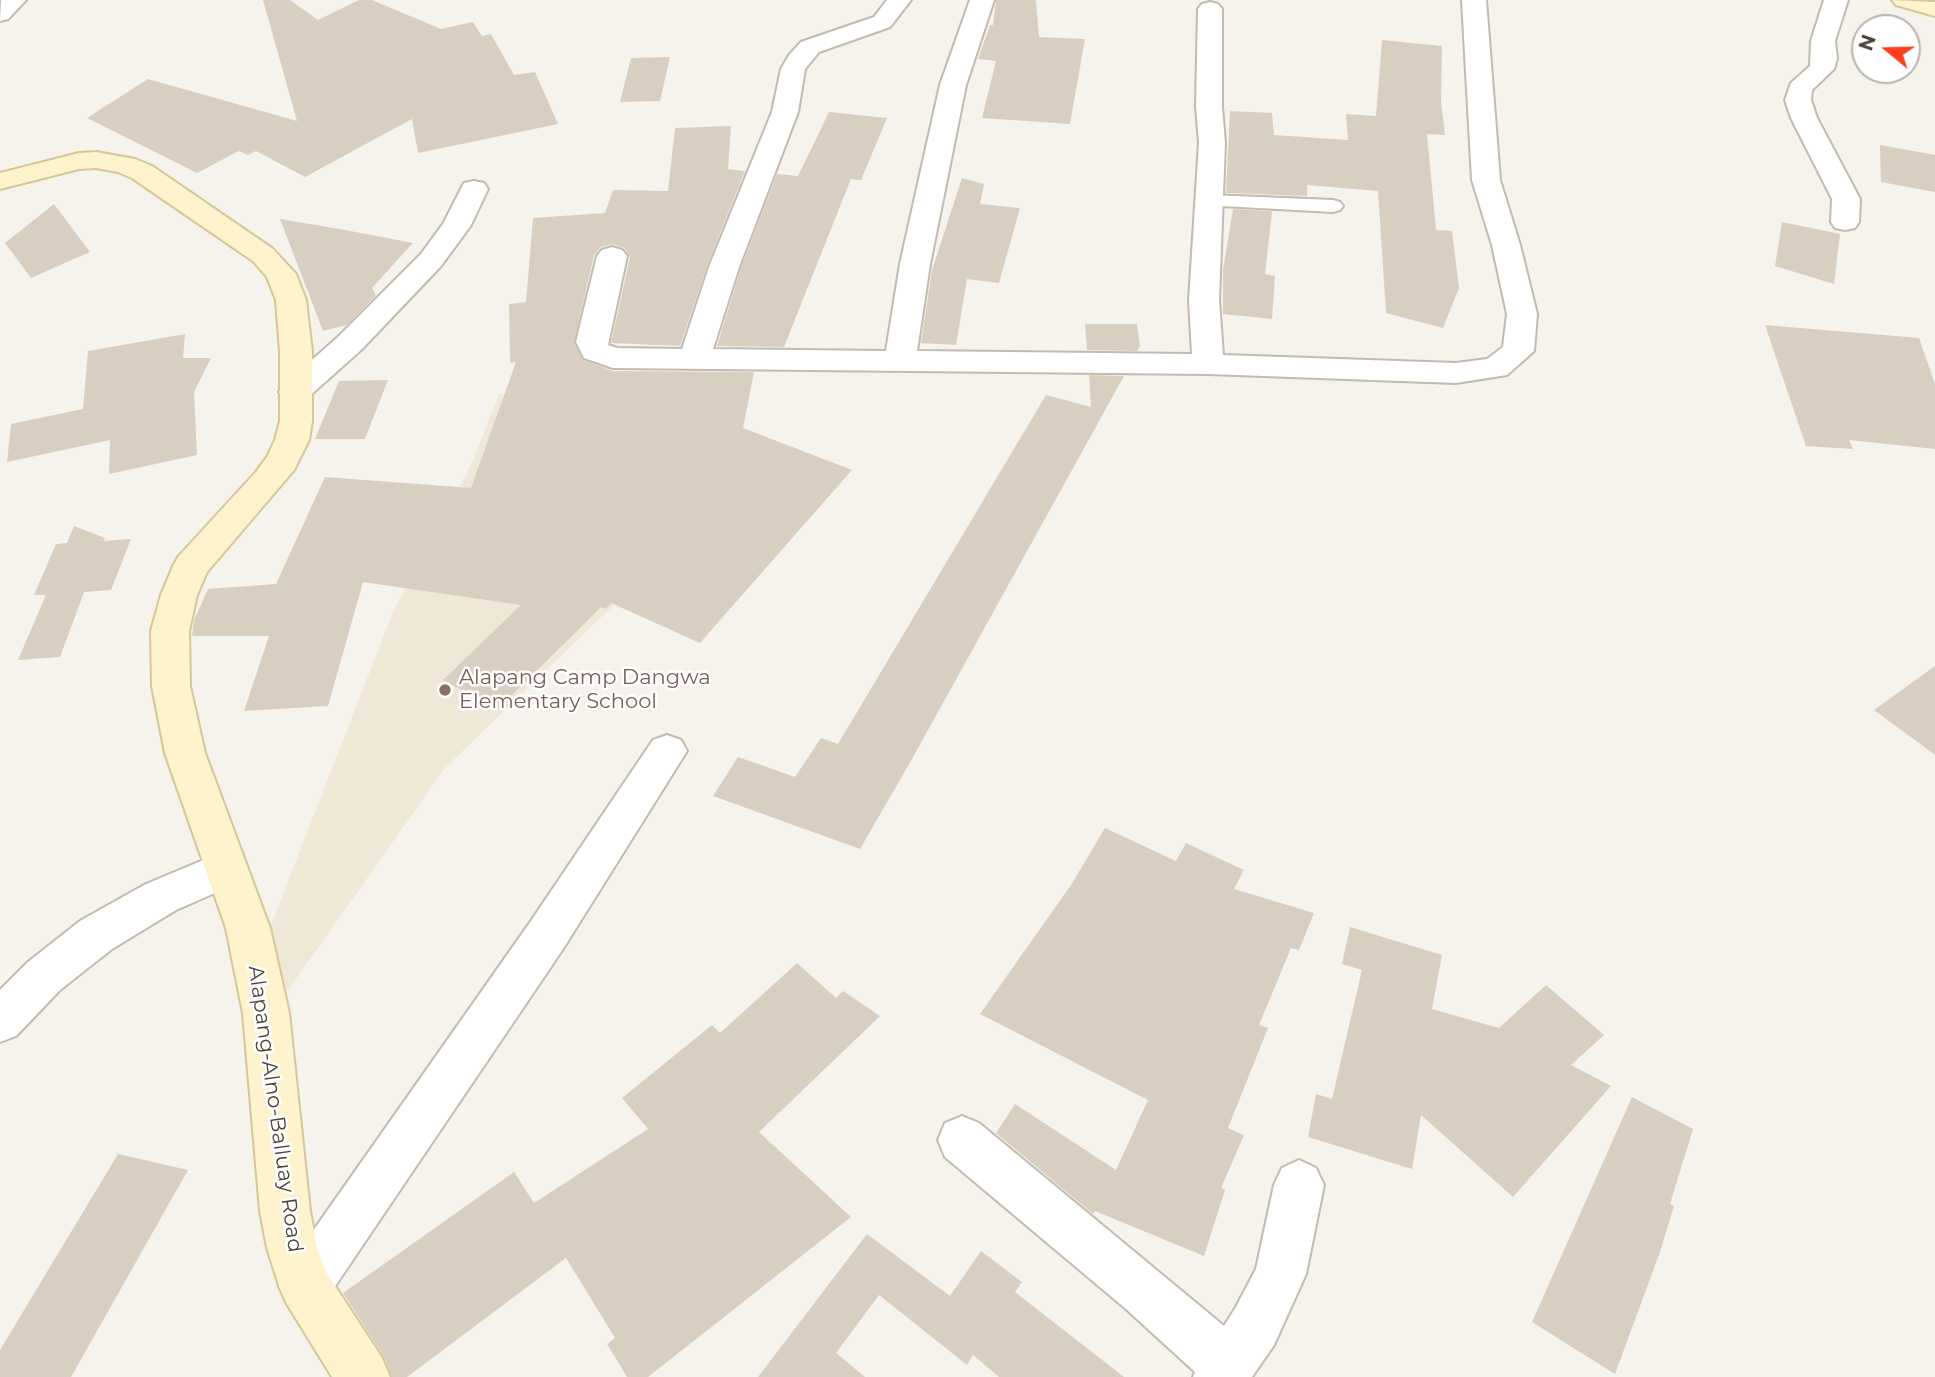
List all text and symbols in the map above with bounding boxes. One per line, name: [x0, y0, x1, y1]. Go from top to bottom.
north arrow: [1851, 14, 1921, 84]
text: N: [1854, 32, 1881, 54]
place label: Alapang Camp Dangwa Elementary School: [459, 665, 711, 715]
marker: Alapang Camp Dangwa Elementary School: [437, 682, 453, 698]
street label: Alapang-Alno-Balluay Road: [242, 964, 308, 1254]

